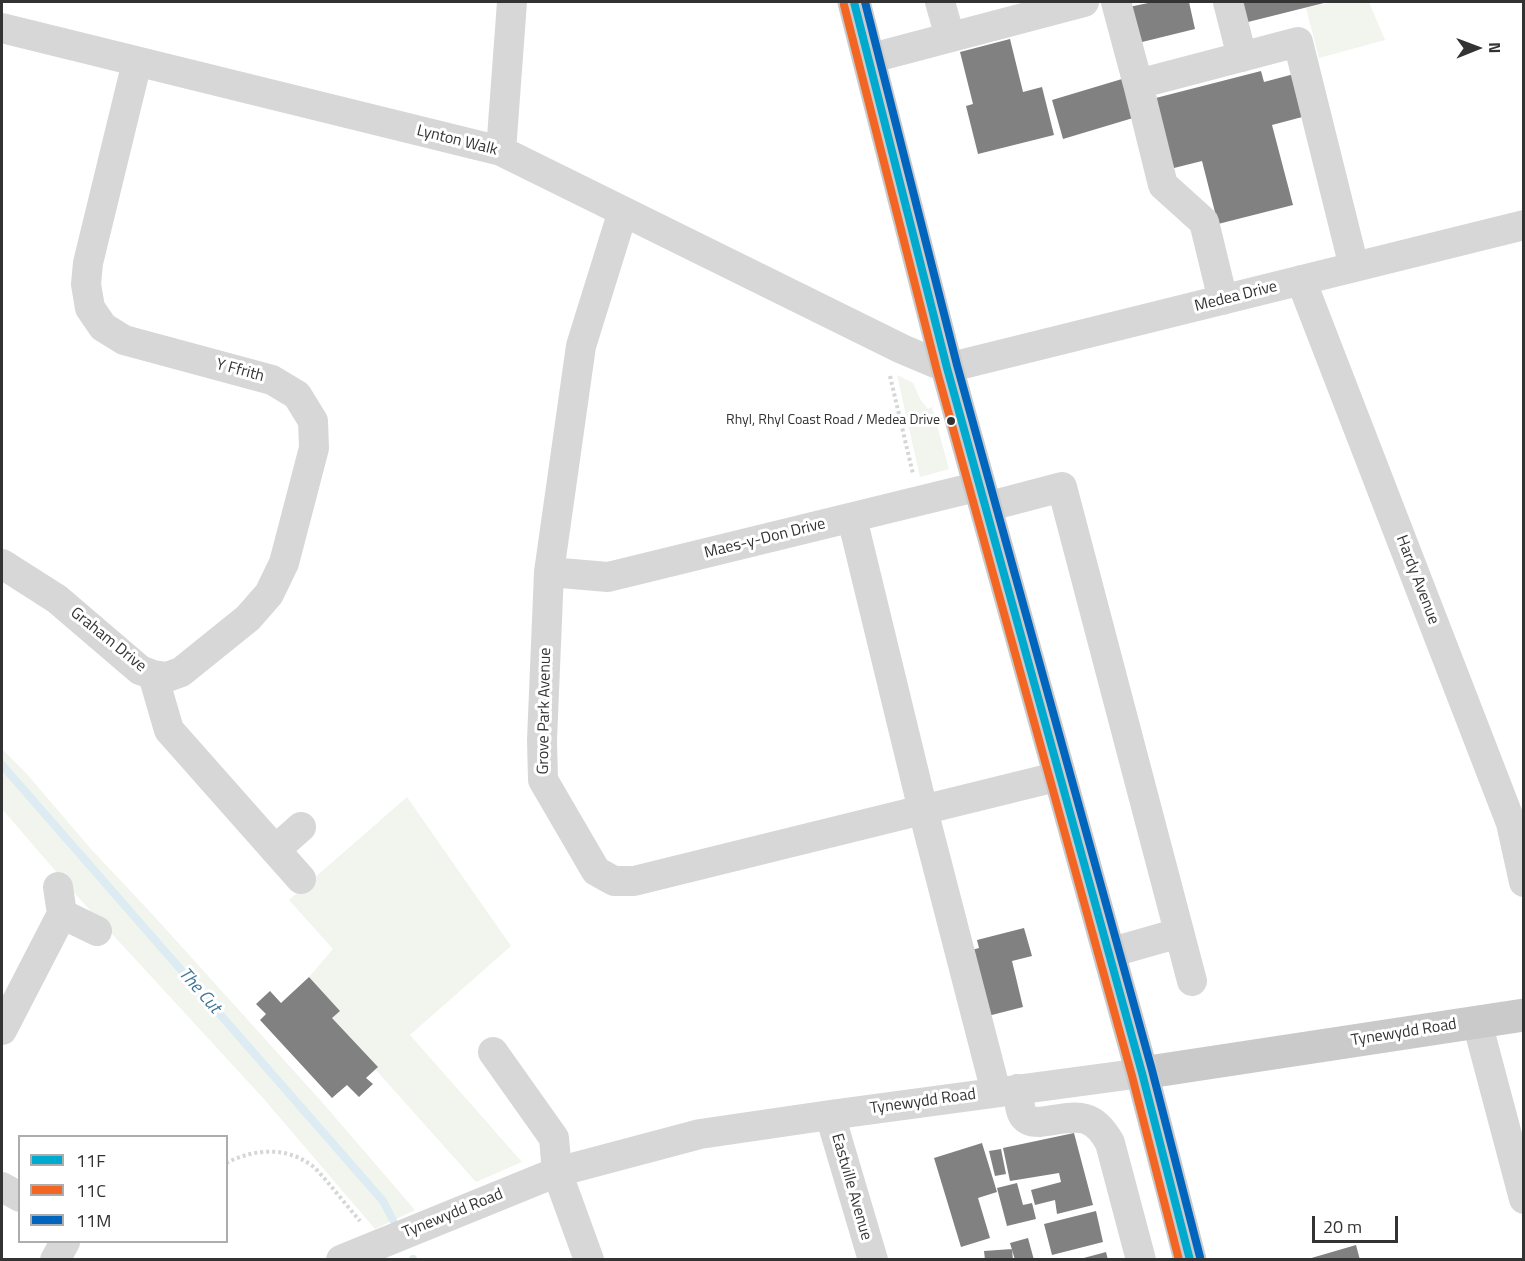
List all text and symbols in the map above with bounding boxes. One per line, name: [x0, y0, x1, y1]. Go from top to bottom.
north arrow: [1447, 18, 1507, 78]
text: N: [1483, 42, 1507, 53]
street label: Lynton Walk: [415, 122, 499, 160]
street label: Medea Drive: [1193, 277, 1279, 317]
street label: Y Ffrith: [214, 355, 266, 387]
place label: Rhyl, Rhyl Coast Road / Medea Drive: [726, 413, 940, 429]
marker: Rhyl, Rhyl Coast Road / Medea Drive: [945, 415, 957, 427]
street label: Maes-y-Don Drive: [703, 515, 827, 563]
street label: Hardy Avenue: [1391, 533, 1443, 627]
street label: Graham Drive: [66, 604, 150, 676]
street label: Grove Park Avenue: [534, 647, 556, 775]
water label: The Cut: [173, 964, 225, 1018]
street label: Tynewydd Road: [1350, 1015, 1458, 1051]
street label: Tynewydd Road: [869, 1085, 977, 1119]
street label: Eastville Avenue: [827, 1131, 875, 1243]
legend: [18, 1135, 228, 1243]
text: 11F: [76, 1147, 106, 1174]
text: 11C: [76, 1177, 106, 1204]
street label: Tynewydd Road: [400, 1185, 506, 1243]
scale bar: [1315, 1204, 1400, 1242]
text: 11M: [76, 1207, 111, 1234]
text: 20 m: [1323, 1213, 1362, 1240]

